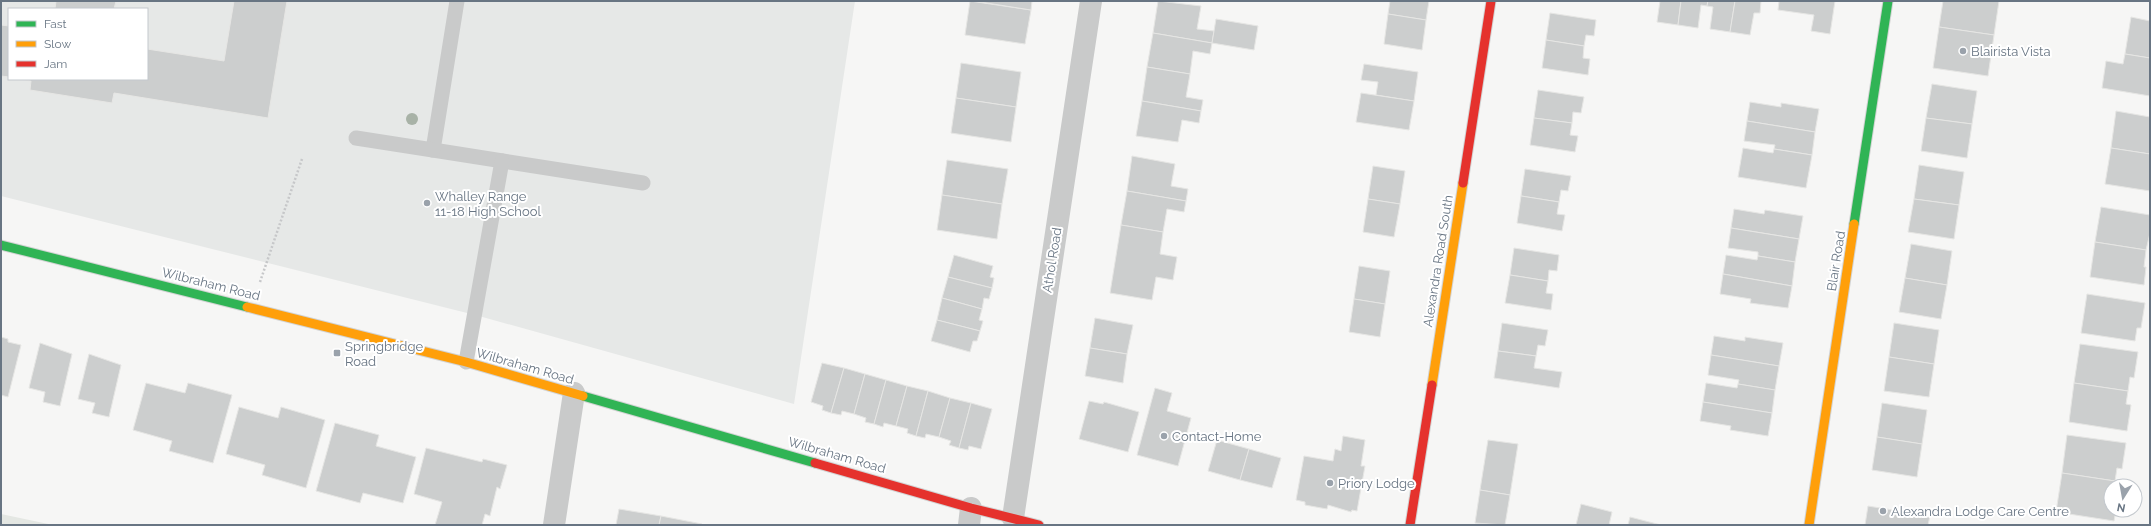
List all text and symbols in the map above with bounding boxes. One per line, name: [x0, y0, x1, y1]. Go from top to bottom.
legend: [8, 8, 148, 80]
text: Fast: [44, 17, 67, 31]
text: Slow: [44, 37, 71, 51]
place label: Blairista Vista: [1971, 44, 2050, 59]
marker: Blairista Vista: [1958, 46, 1968, 56]
text: Jam: [44, 57, 67, 71]
place label: Whalley Range 11-18 High School: [435, 189, 541, 219]
street label: Alexandra Road South: [1420, 194, 1456, 328]
marker: Whalley Range 11-18 High School: [422, 198, 432, 208]
street label: Athol Road: [1039, 226, 1065, 294]
street label: Blair Road: [1824, 230, 1848, 292]
street label: Wilbraham Road: [160, 265, 262, 303]
place label: Springbridge Road: [345, 339, 423, 369]
street label: Wilbraham Road: [475, 345, 575, 387]
marker: Springbridge Road: [332, 348, 342, 358]
place label: Contact-Home: [1172, 429, 1262, 444]
marker: Contact-Home: [1159, 431, 1169, 441]
street label: Wilbraham Road: [787, 434, 887, 476]
place label: Priory Lodge: [1338, 476, 1415, 491]
marker: Priory Lodge: [1325, 478, 1335, 488]
north arrow: [2103, 478, 2143, 518]
text: N: [2116, 500, 2127, 515]
place label: Alexandra Lodge Care Centre: [1891, 504, 2069, 519]
marker: Alexandra Lodge Care Centre: [1878, 506, 1888, 516]

